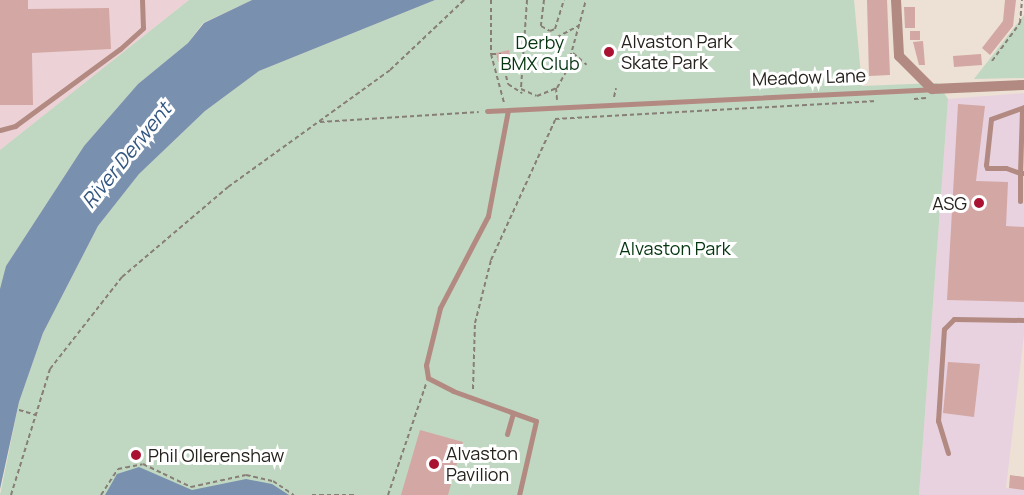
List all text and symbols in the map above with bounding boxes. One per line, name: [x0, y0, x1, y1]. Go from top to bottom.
place label: Alvaston Park Skate Park: [621, 31, 732, 74]
park label: Derby BMX Club: [500, 32, 580, 74]
marker: Alvaston Park Skate Park: [602, 45, 616, 59]
street label: Meadow Lane: [752, 64, 866, 90]
water label: River Derwent: [76, 98, 176, 212]
place label: ASG: [932, 192, 967, 214]
marker: ASG: [972, 196, 986, 210]
park label: Alvaston Park: [619, 237, 731, 259]
place label: Alvaston Pavilion: [446, 443, 518, 486]
place label: Phil Ollerenshaw: [148, 444, 284, 466]
marker: Phil Ollerenshaw: [129, 448, 143, 462]
marker: Alvaston Pavilion: [427, 457, 441, 471]

